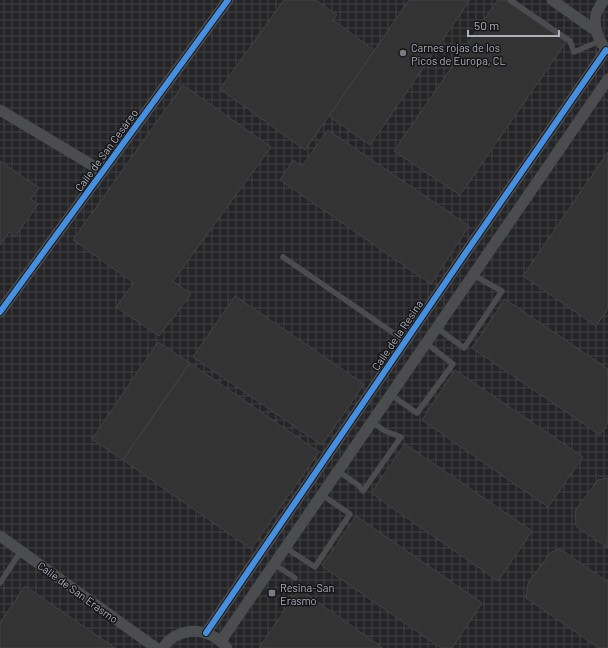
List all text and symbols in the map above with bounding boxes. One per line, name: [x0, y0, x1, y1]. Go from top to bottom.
scale bar: [468, 12, 559, 38]
text: 50 m: [474, 18, 499, 32]
place label: Carnes rojas de los Picos de Europa, CL: [411, 41, 506, 67]
marker: Carnes rojas de los Picos de Europa, CL: [398, 48, 408, 58]
street label: Calle de San Cesáreo: [72, 106, 140, 194]
street label: Calle de la Resina: [369, 297, 425, 373]
street label: Calle de San Erasmo: [35, 558, 121, 626]
place label: Resina-San Erasmo: [280, 581, 334, 607]
marker: Resina-San Erasmo: [267, 588, 277, 598]

